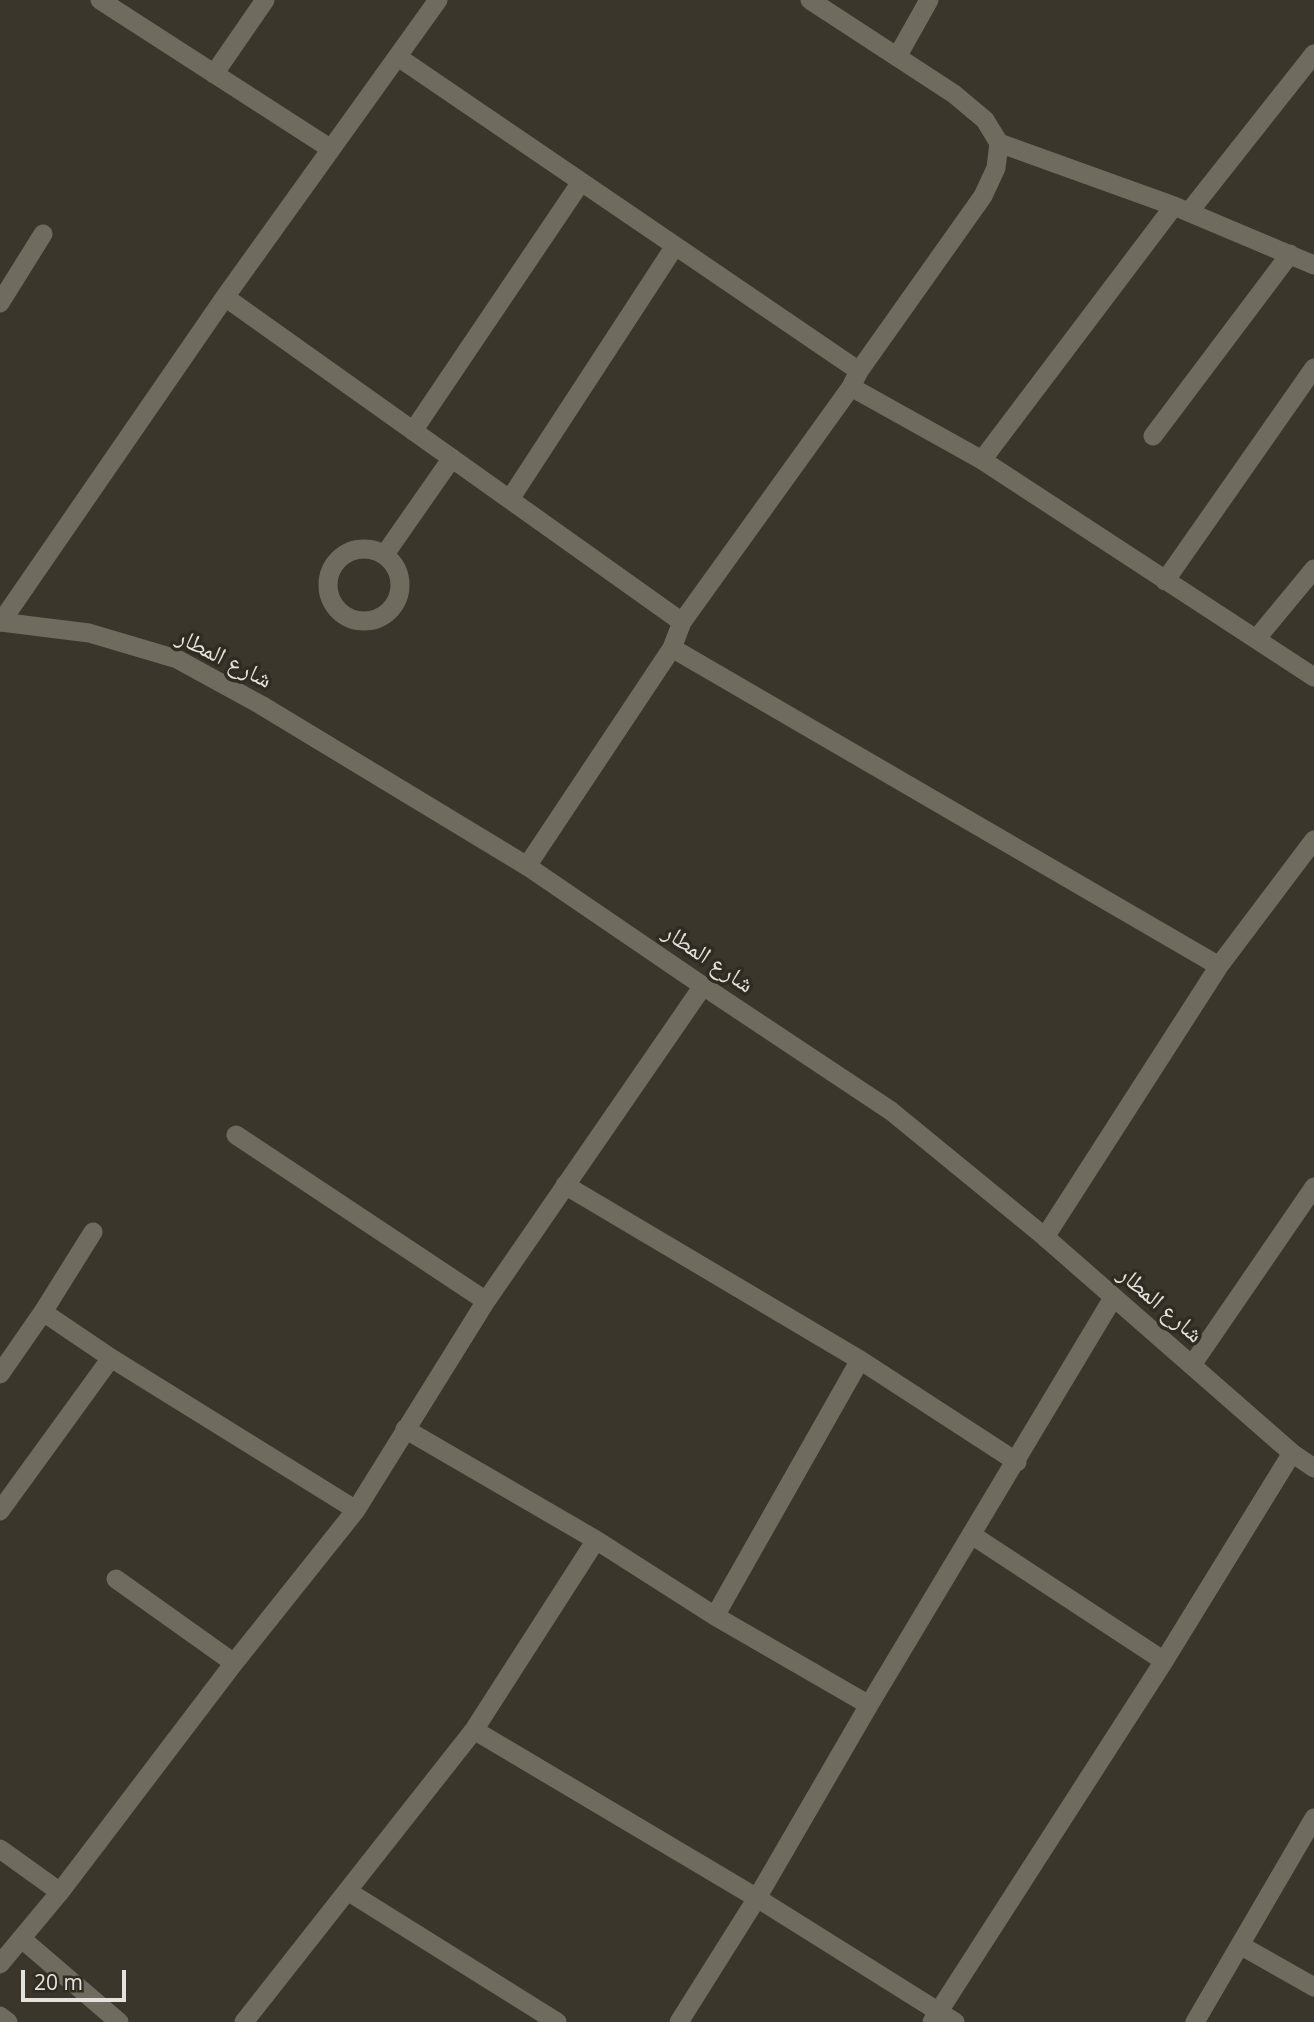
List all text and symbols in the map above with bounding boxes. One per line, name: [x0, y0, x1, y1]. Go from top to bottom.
street label: شارع المطار: [172, 623, 276, 695]
street label: شارع المطار: [657, 918, 759, 1000]
street label: شارع المطار: [1112, 1260, 1208, 1350]
scale bar: [24, 1955, 130, 1999]
text: 20 m: [34, 1968, 83, 1996]

